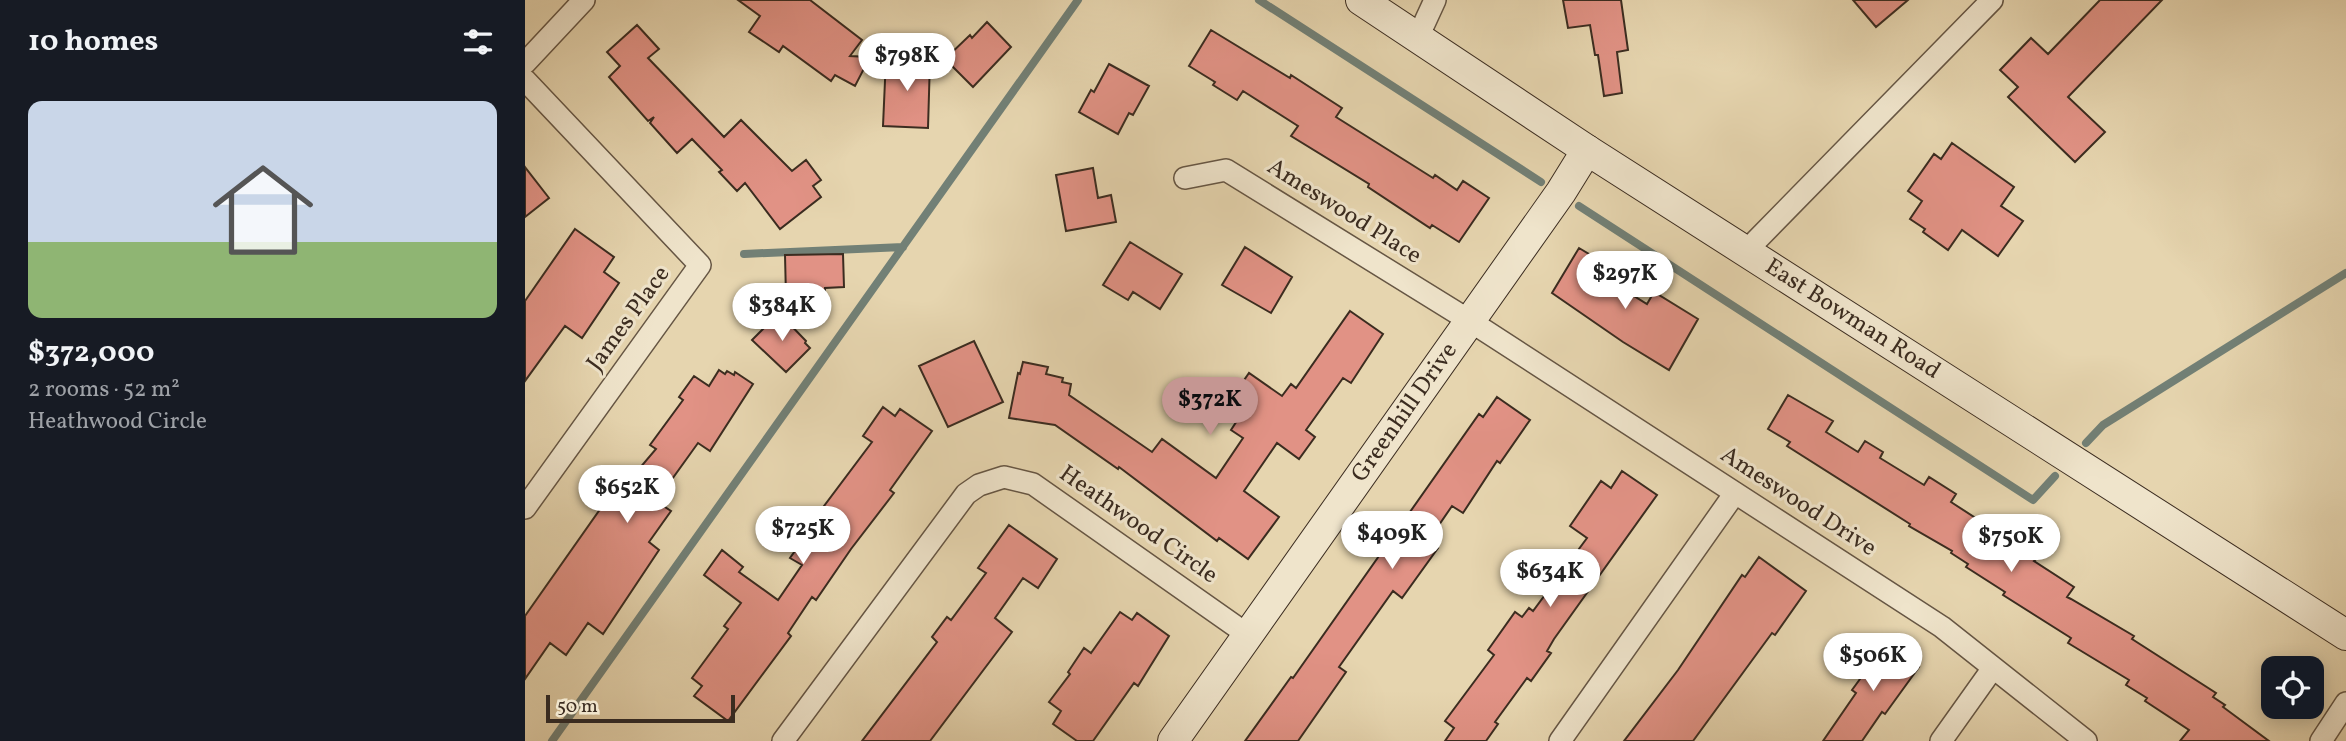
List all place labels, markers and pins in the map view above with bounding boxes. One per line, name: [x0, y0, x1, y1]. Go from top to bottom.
pin: $798K: [858, 34, 956, 93]
pin: $297K: [1576, 252, 1674, 311]
pin: $384K: [733, 284, 831, 343]
pin: $372K: [1161, 378, 1259, 437]
pin: $652K: [578, 466, 676, 525]
pin: $725K: [754, 506, 852, 566]
pin: $409K: [1343, 512, 1441, 571]
pin: $750K: [1962, 514, 2060, 574]
pin: $634K: [1501, 550, 1599, 609]
pin: $506K: [1824, 634, 1922, 693]

